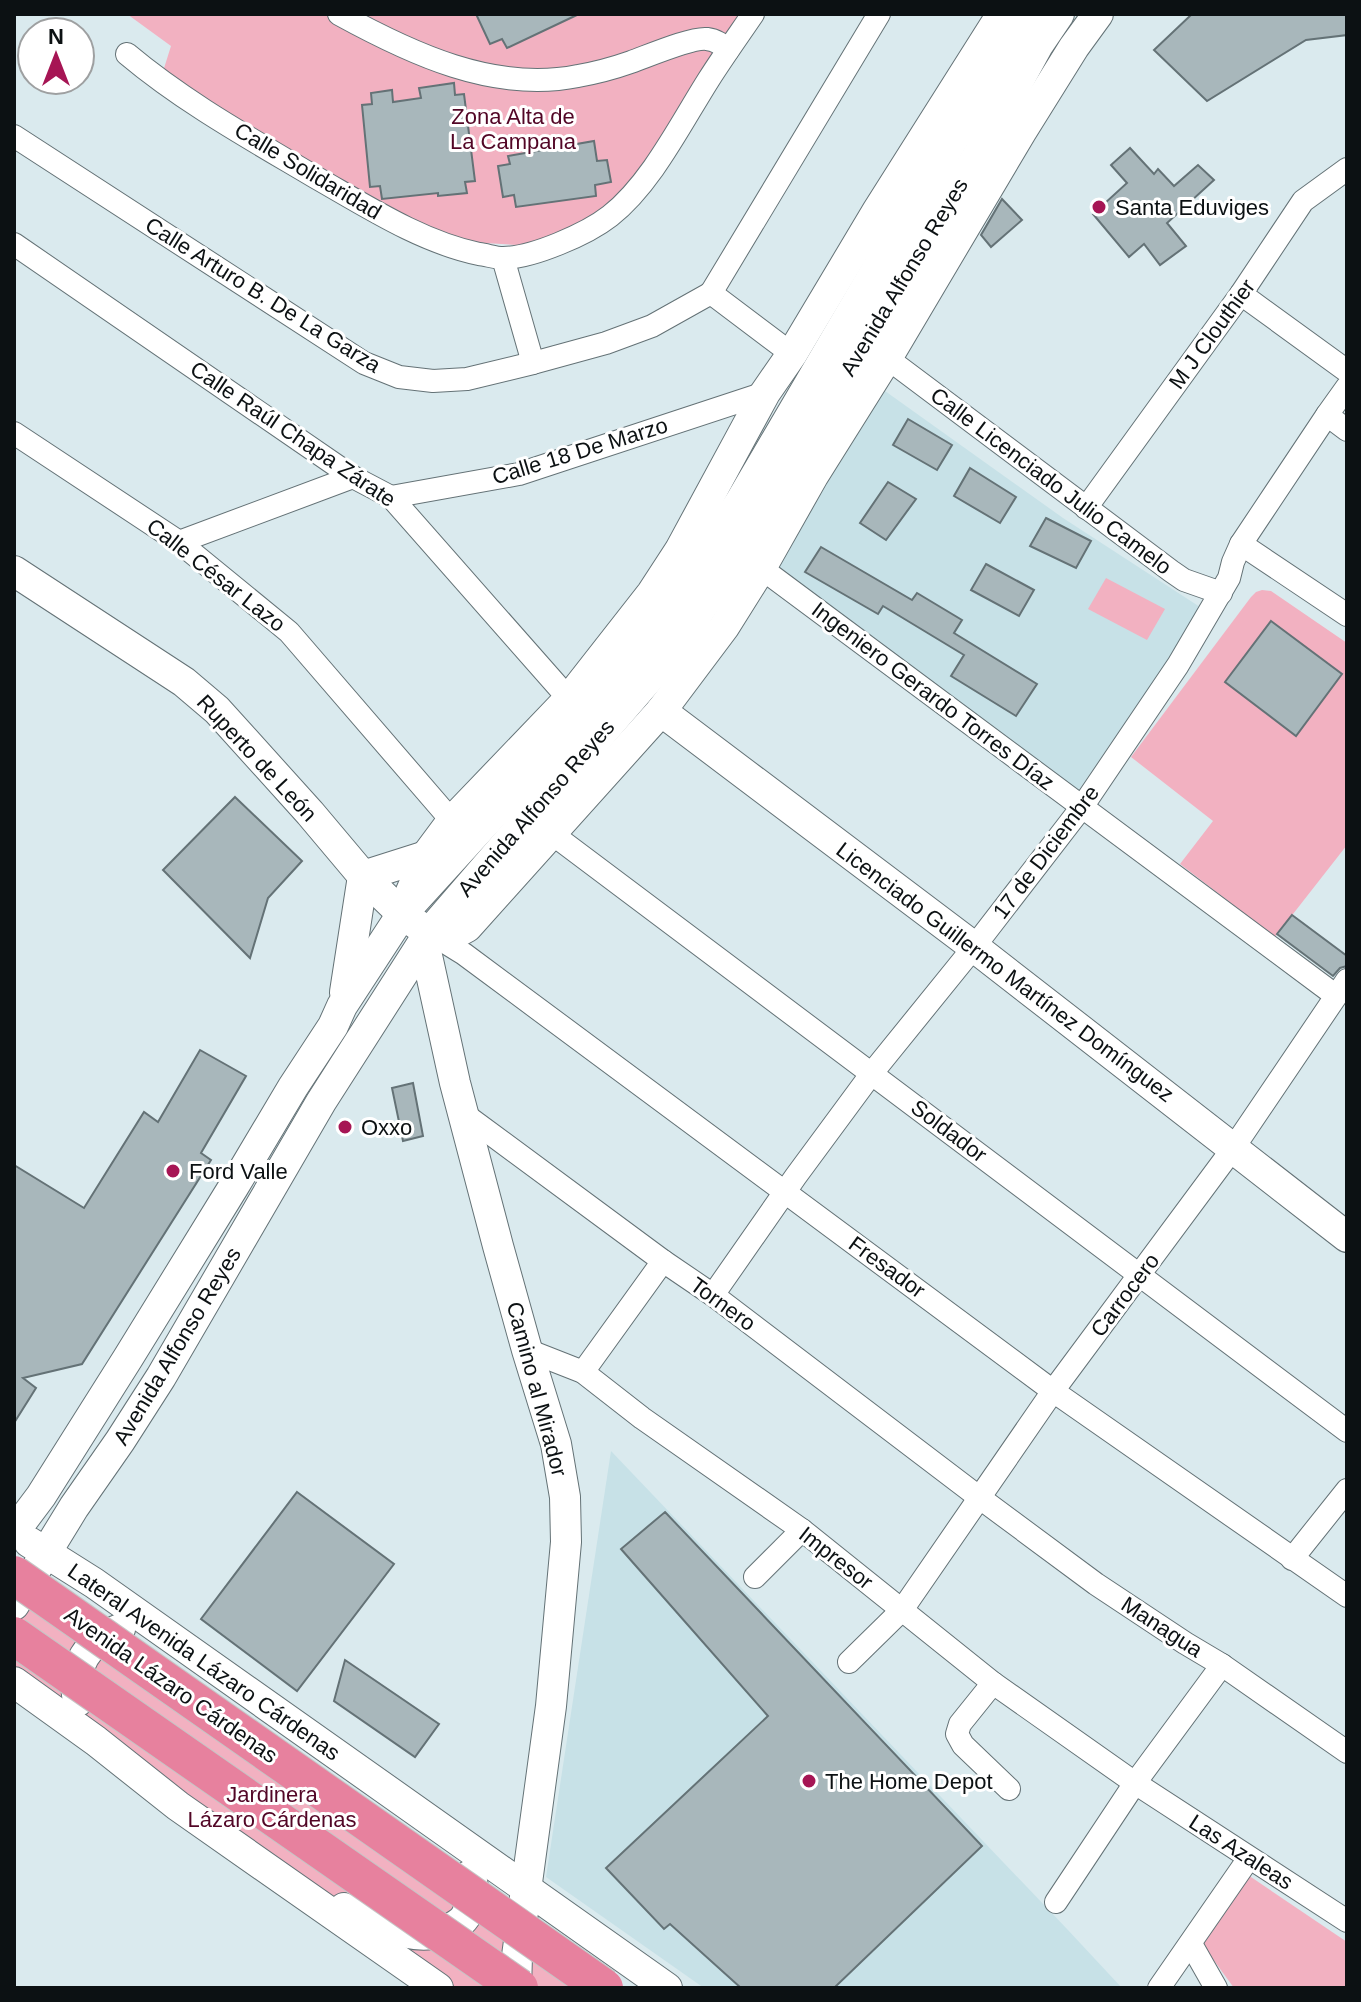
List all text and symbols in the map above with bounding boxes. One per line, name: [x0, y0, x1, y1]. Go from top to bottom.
north arrow: [16, 16, 96, 96]
text: N: [48, 24, 64, 49]
park label: Zona Alta de La Campana: [450, 104, 577, 154]
street label: Calle Solidaridad: [230, 117, 386, 225]
street label: Avenida Alfonso Reyes: [835, 174, 973, 380]
place label: Santa Eduviges: [1115, 195, 1269, 220]
marker: Santa Eduviges: [1090, 198, 1108, 216]
street label: Calle Arturo B. De La Garza: [141, 212, 386, 378]
street label: M J Clouthier: [1164, 274, 1260, 394]
street label: Calle Raúl Chapa Zárate: [186, 356, 400, 512]
street label: Calle Licenciado Julio Camelo: [926, 382, 1176, 580]
street label: Calle 18 De Marzo: [489, 412, 671, 490]
street label: Calle César Lazo: [142, 513, 290, 637]
street label: Ingeniero Gerardo Torres Díaz: [807, 597, 1059, 795]
street label: Ruperto de León: [192, 690, 322, 826]
street label: Avenida Alfonso Reyes: [452, 715, 620, 901]
street label: 17 de Diciembre: [988, 781, 1104, 923]
street label: Licenciado Guillermo Martínez Domínguez: [831, 837, 1179, 1107]
street label: Soldador: [906, 1095, 992, 1167]
place label: Oxxo: [361, 1115, 412, 1140]
marker: Oxxo: [336, 1118, 354, 1136]
place label: Ford Valle: [189, 1159, 288, 1184]
marker: Ford Valle: [164, 1162, 182, 1180]
street label: Fresador: [844, 1231, 930, 1303]
street label: Avenida Alfonso Reyes: [108, 1243, 246, 1449]
street label: Carrocero: [1086, 1248, 1164, 1342]
street label: Tornero: [685, 1272, 761, 1336]
street label: Camino al Mirador: [502, 1299, 572, 1479]
street label: Impresor: [794, 1521, 878, 1595]
street label: Lateral Avenida Lázaro Cárdenas: [62, 1557, 346, 1767]
street label: Managua: [1117, 1592, 1208, 1663]
street label: Avenida Lázaro Cárdenas: [59, 1601, 283, 1769]
place label: The Home Depot: [825, 1769, 993, 1794]
marker: The Home Depot: [800, 1772, 818, 1790]
park label: Jardinera Lázaro Cárdenas: [188, 1782, 356, 1832]
street label: Las Azaleas: [1184, 1809, 1298, 1895]

